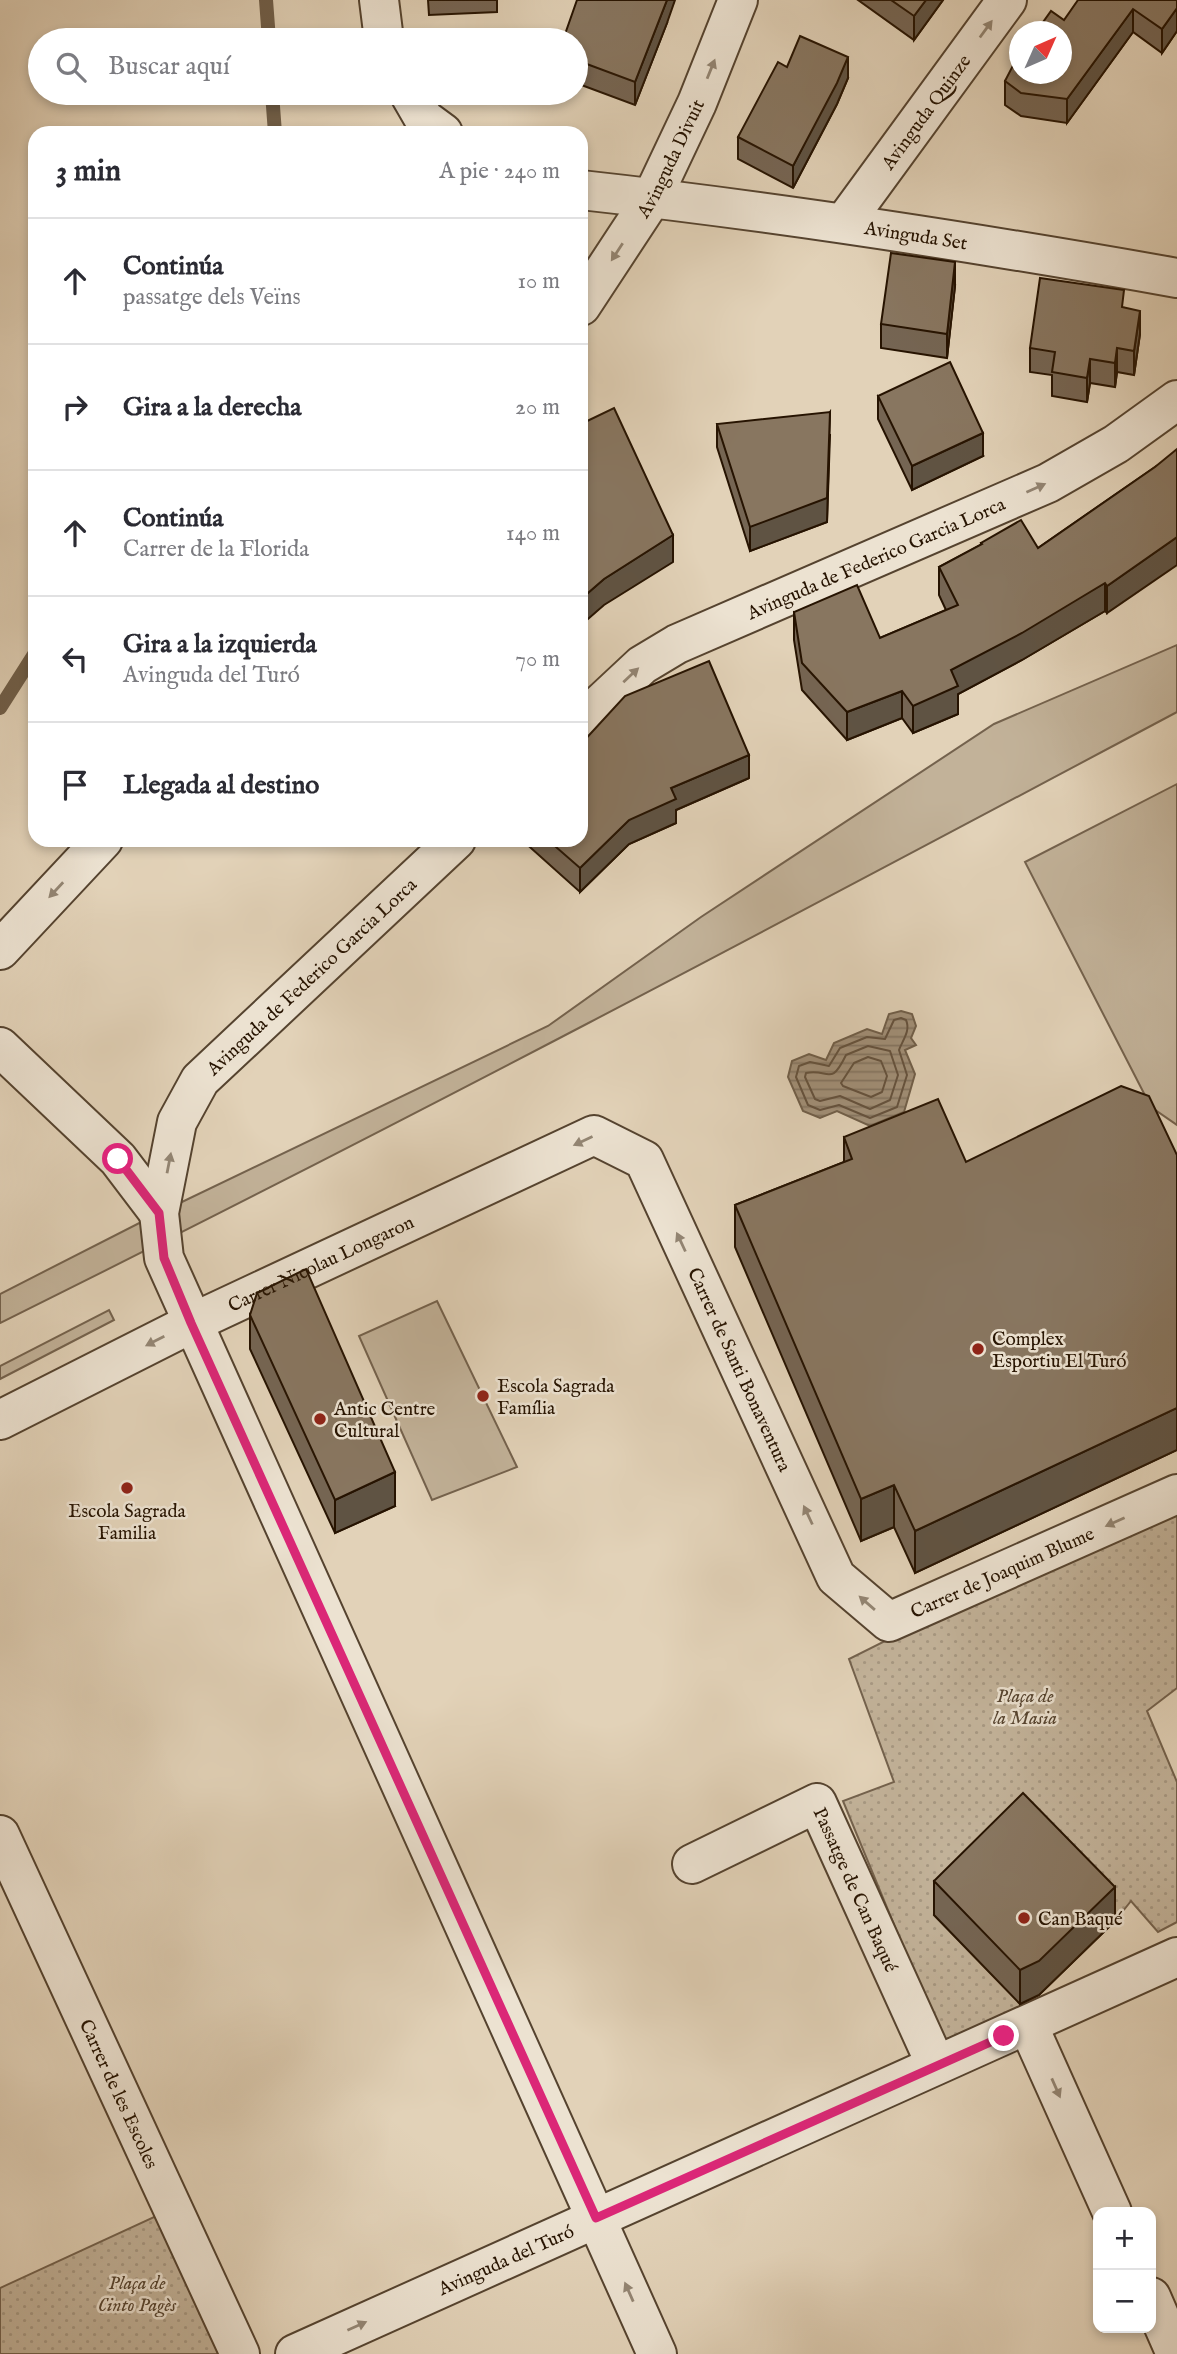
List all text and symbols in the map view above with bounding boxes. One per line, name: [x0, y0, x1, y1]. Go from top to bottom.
one-way arrow: [978, 20, 992, 38]
north arrow: [1009, 21, 1072, 84]
search box: [28, 28, 588, 105]
icon: search: [52, 48, 90, 86]
text: Buscar aquí: [108, 50, 230, 83]
street label: Avinguda Quinze: [876, 50, 977, 176]
one-way arrow: [705, 58, 716, 79]
street label: Avinguda Divuit: [632, 96, 711, 224]
text: 3 min: [56, 153, 121, 191]
text: A pie · 240 m: [439, 157, 560, 186]
street label: Avinguda Set: [862, 217, 969, 257]
one-way arrow: [610, 242, 623, 262]
text: Continúa: [123, 250, 224, 283]
icon: ahead: [56, 262, 94, 300]
text: 10 m: [517, 267, 560, 296]
text: passatge dels Veïns: [123, 283, 301, 312]
icon: right: [56, 388, 94, 426]
text: Gira a la derecha: [123, 391, 302, 424]
text: 20 m: [515, 393, 560, 422]
one-way arrow: [1026, 482, 1047, 493]
street label: Avinguda de Federico Garcia Lorca: [743, 493, 1010, 627]
text: Continúa: [123, 502, 224, 535]
icon: ahead: [56, 514, 94, 552]
text: 140 m: [506, 519, 560, 548]
text: Carrer de la Florida: [123, 535, 309, 564]
text: Gira a la izquierda: [123, 628, 317, 661]
icon: left: [56, 640, 94, 678]
text: 70 m: [515, 645, 560, 674]
text: Avinguda del Turó: [123, 661, 300, 690]
one-way arrow: [622, 668, 639, 684]
icon: arrive: [56, 766, 94, 804]
text: Llegada al destino: [123, 769, 319, 802]
street label: Avinguda de Federico Garcia Lorca: [201, 873, 423, 1082]
one-way arrow: [49, 881, 65, 898]
one-way arrow: [573, 1135, 593, 1146]
route start: [102, 1143, 133, 1174]
one-way arrow: [163, 1152, 174, 1174]
street label: Carrer Nicolau Longaron: [225, 1211, 418, 1318]
one-way arrow: [676, 1231, 687, 1252]
street label: Carrer de Santi Bonaventura: [681, 1264, 796, 1477]
place label: Complex Esportiu El Turó: [992, 1328, 1127, 1374]
one-way arrow: [145, 1336, 165, 1347]
marker: Complex Esportiu El Turó: [970, 1341, 986, 1357]
place label: Escola Sagrada Família: [497, 1375, 615, 1421]
marker: Escola Sagrada Família: [475, 1388, 491, 1404]
place label: Antic Centre Cultural: [333, 1398, 436, 1444]
marker: Antic Centre Cultural: [312, 1411, 328, 1427]
marker: Escola Sagrada Familia: [119, 1480, 135, 1496]
place label: Escola Sagrada Familia: [68, 1500, 187, 1546]
one-way arrow: [802, 1505, 814, 1525]
one-way arrow: [1105, 1516, 1125, 1528]
street label: Carrer de Joaquim Blume: [907, 1522, 1099, 1625]
one-way arrow: [858, 1596, 875, 1611]
park label: Plaça de la Masia: [993, 1685, 1057, 1731]
street label: Passatge de Can Baqué: [807, 1804, 902, 1977]
place label: Can Baqué: [1038, 1908, 1123, 1932]
marker: Can Baqué: [1016, 1910, 1032, 1926]
street label: Carrer de les Escoles: [73, 2016, 163, 2173]
route end: [988, 2020, 1019, 2051]
one-way arrow: [1051, 2077, 1062, 2098]
map controls: [1093, 2207, 1156, 2333]
button: +: [1093, 2207, 1156, 2270]
street label: Avinguda del Turó: [434, 2220, 578, 2302]
button: −: [1093, 2270, 1156, 2333]
park label: Plaça de Cinto Pagès: [98, 2272, 177, 2318]
one-way arrow: [623, 2281, 634, 2302]
one-way arrow: [347, 2320, 367, 2332]

